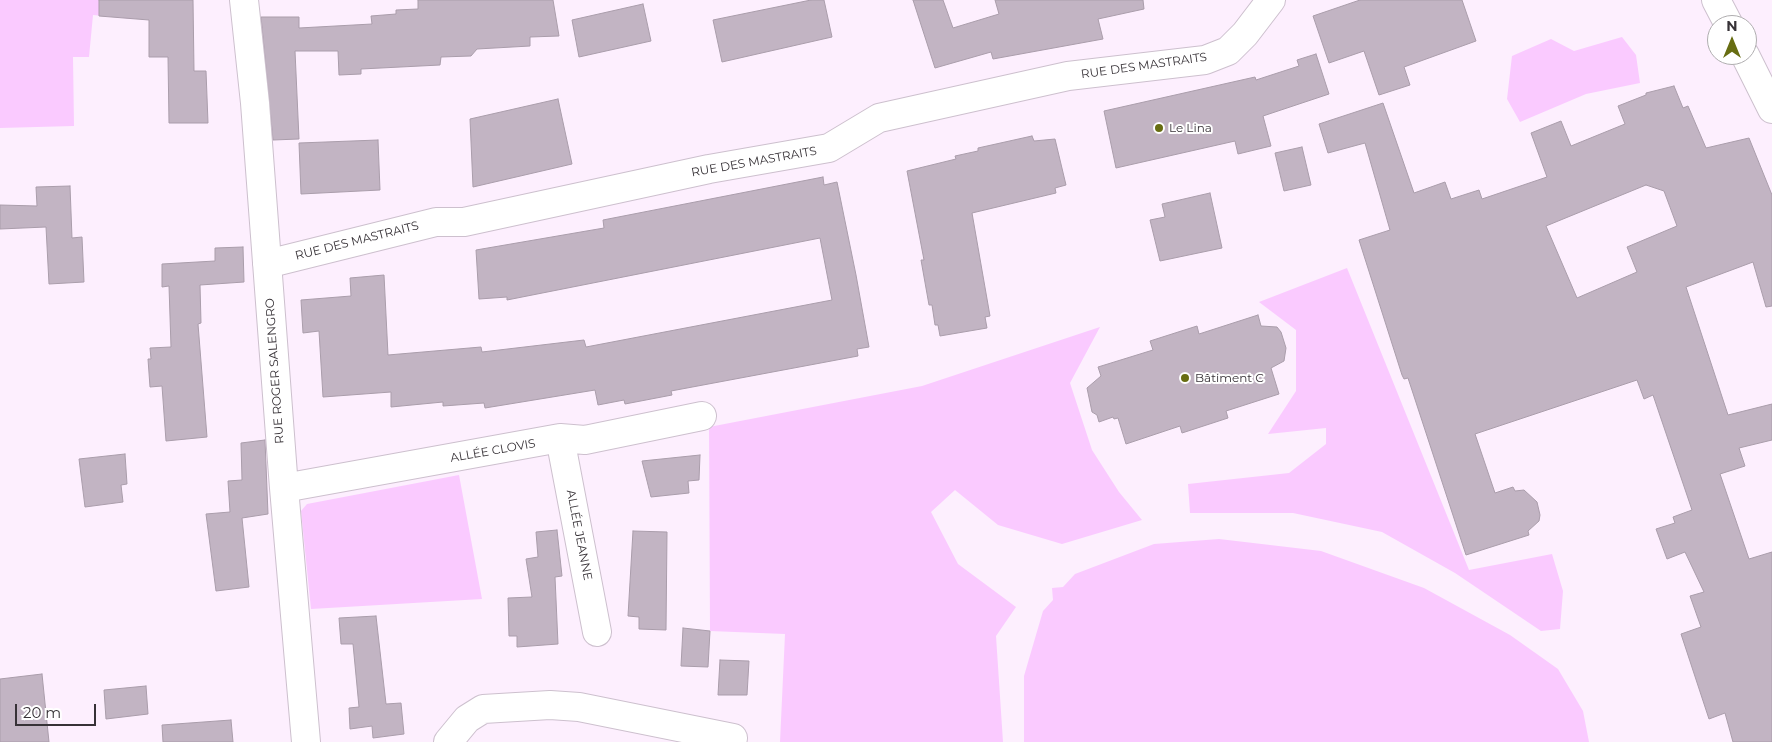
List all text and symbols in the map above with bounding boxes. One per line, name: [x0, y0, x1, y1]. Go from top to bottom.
north arrow: [1707, 15, 1757, 65]
text: N: [1726, 17, 1738, 35]
street label: RUE DES MASTRAITS: [1080, 50, 1208, 82]
place label: Le Lina: [1169, 121, 1212, 135]
marker: Le Lina: [1153, 122, 1165, 134]
street label: RUE DES MASTRAITS: [690, 144, 818, 180]
street label: RUE DES MASTRAITS: [294, 219, 420, 263]
street label: RUE ROGER SALENGRO: [263, 298, 287, 444]
place label: Bâtiment C: [1195, 371, 1264, 385]
marker: Bâtiment C: [1179, 372, 1191, 384]
street label: ALLÉE CLOVIS: [449, 436, 537, 466]
street label: ALLÉE JEANNE: [563, 488, 595, 582]
scale bar: [18, 694, 99, 726]
text: 20 m: [23, 703, 61, 722]

